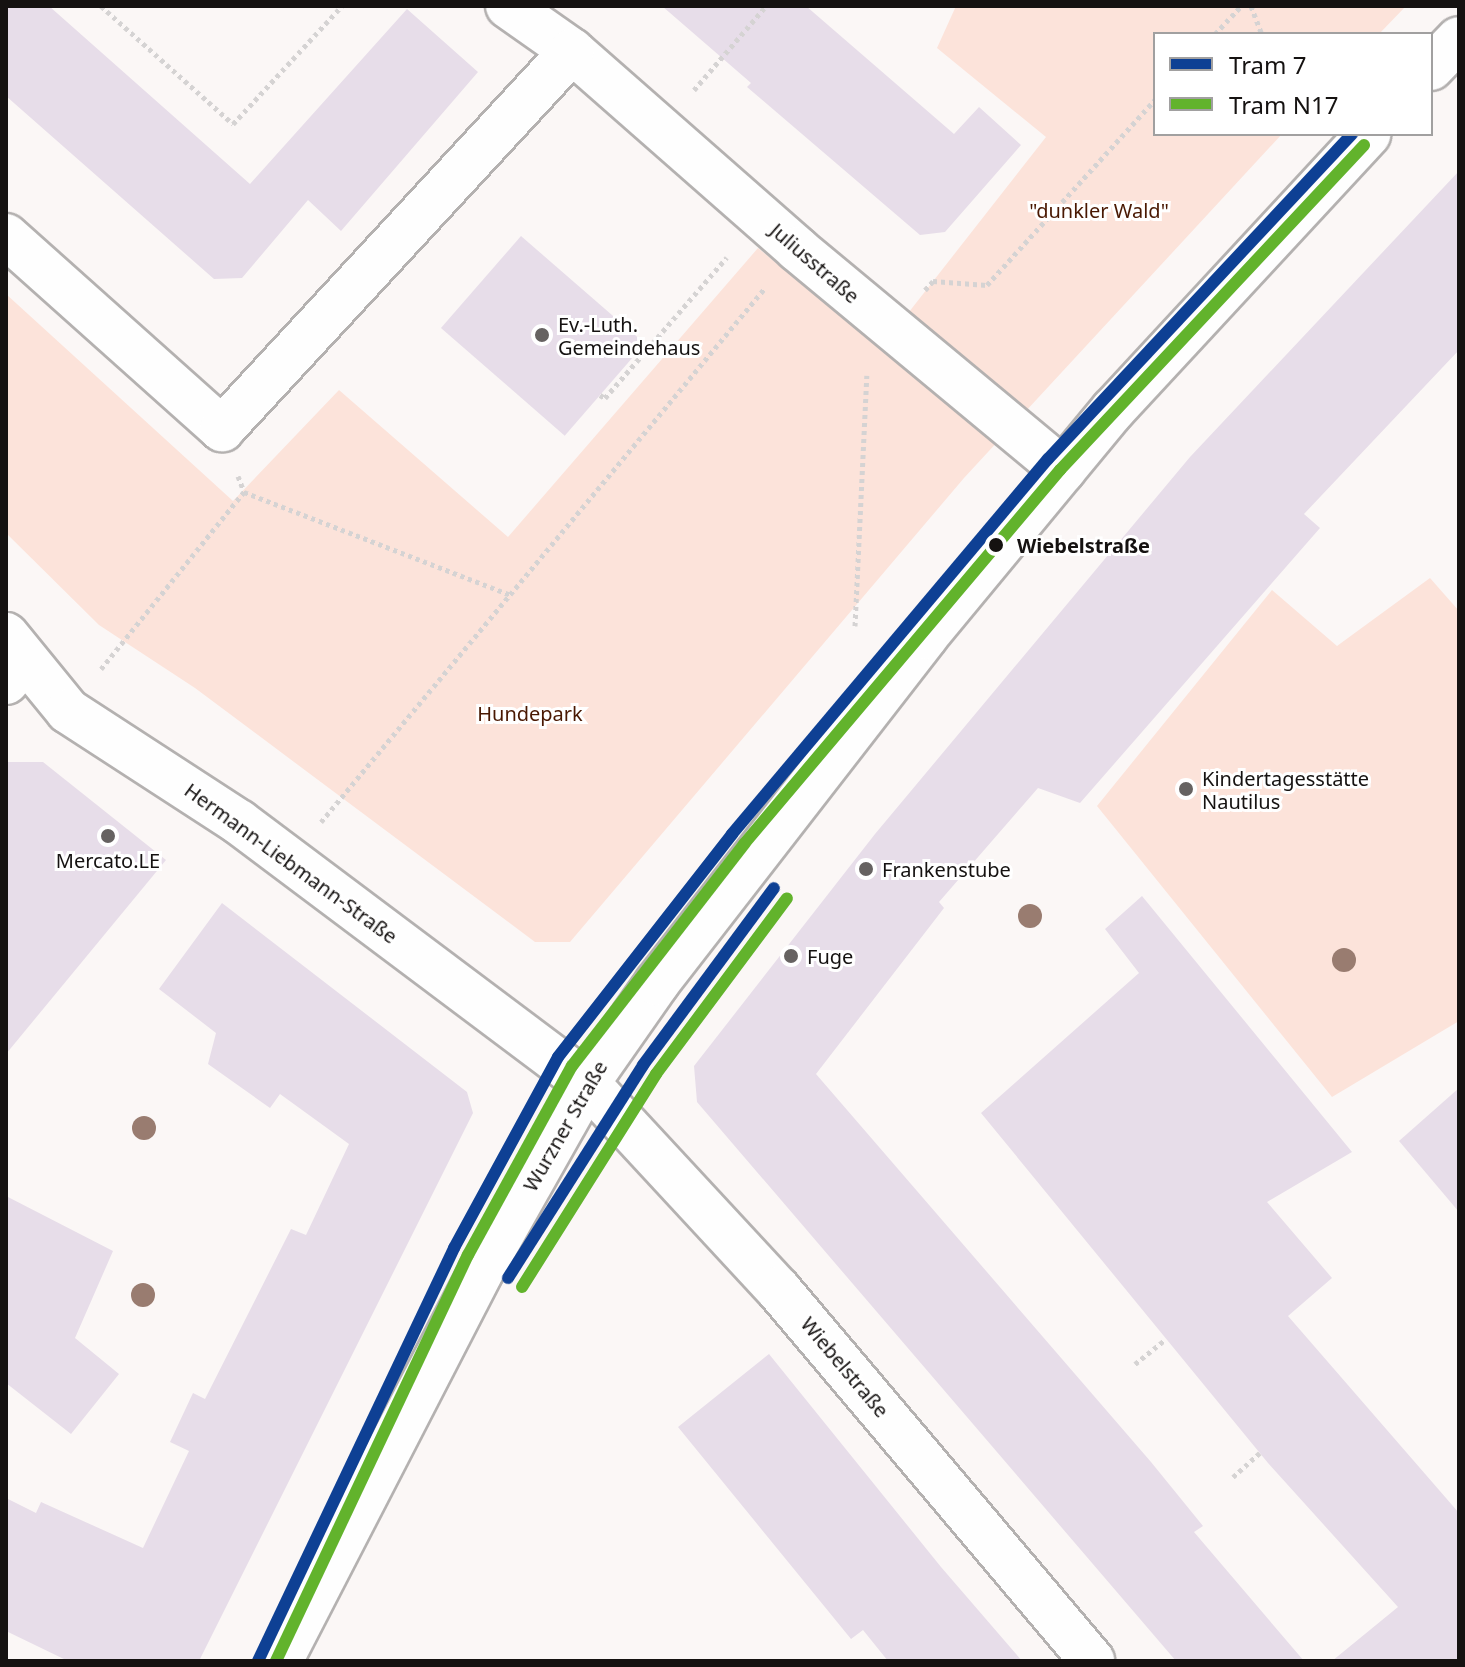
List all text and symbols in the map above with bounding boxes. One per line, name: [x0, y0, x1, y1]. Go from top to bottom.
legend: [1153, 32, 1433, 136]
text: Tram 7: [1229, 48, 1306, 81]
text: Tram N17: [1229, 88, 1338, 121]
park label: "dunkler Wald": [1029, 198, 1169, 222]
street label: Juliusstraße: [766, 218, 864, 308]
place label: Ev.-Luth. Gemeindehaus: [558, 312, 700, 359]
marker: Ev.-Luth. Gemeindehaus: [533, 326, 551, 344]
marker: Wiebelstraße: [982, 531, 1010, 559]
place label: Wiebelstraße: [1017, 533, 1150, 557]
park label: Hundepark: [477, 701, 583, 725]
place label: Kindertagesstätte Nautilus: [1202, 766, 1369, 813]
street label: Hermann-Liebmann-Straße: [180, 778, 402, 948]
marker: Kindertagesstätte Nautilus: [1177, 780, 1195, 798]
marker: Mercato.LE: [99, 827, 117, 845]
place label: Mercato.LE: [56, 848, 160, 872]
place label: Frankenstube: [882, 857, 1011, 881]
marker: Frankenstube: [857, 860, 875, 878]
place label: Fuge: [807, 944, 853, 968]
marker: Fuge: [782, 947, 800, 965]
street label: Wurzner Straße: [518, 1056, 612, 1196]
street label: Wiebelstraße: [796, 1312, 894, 1422]

